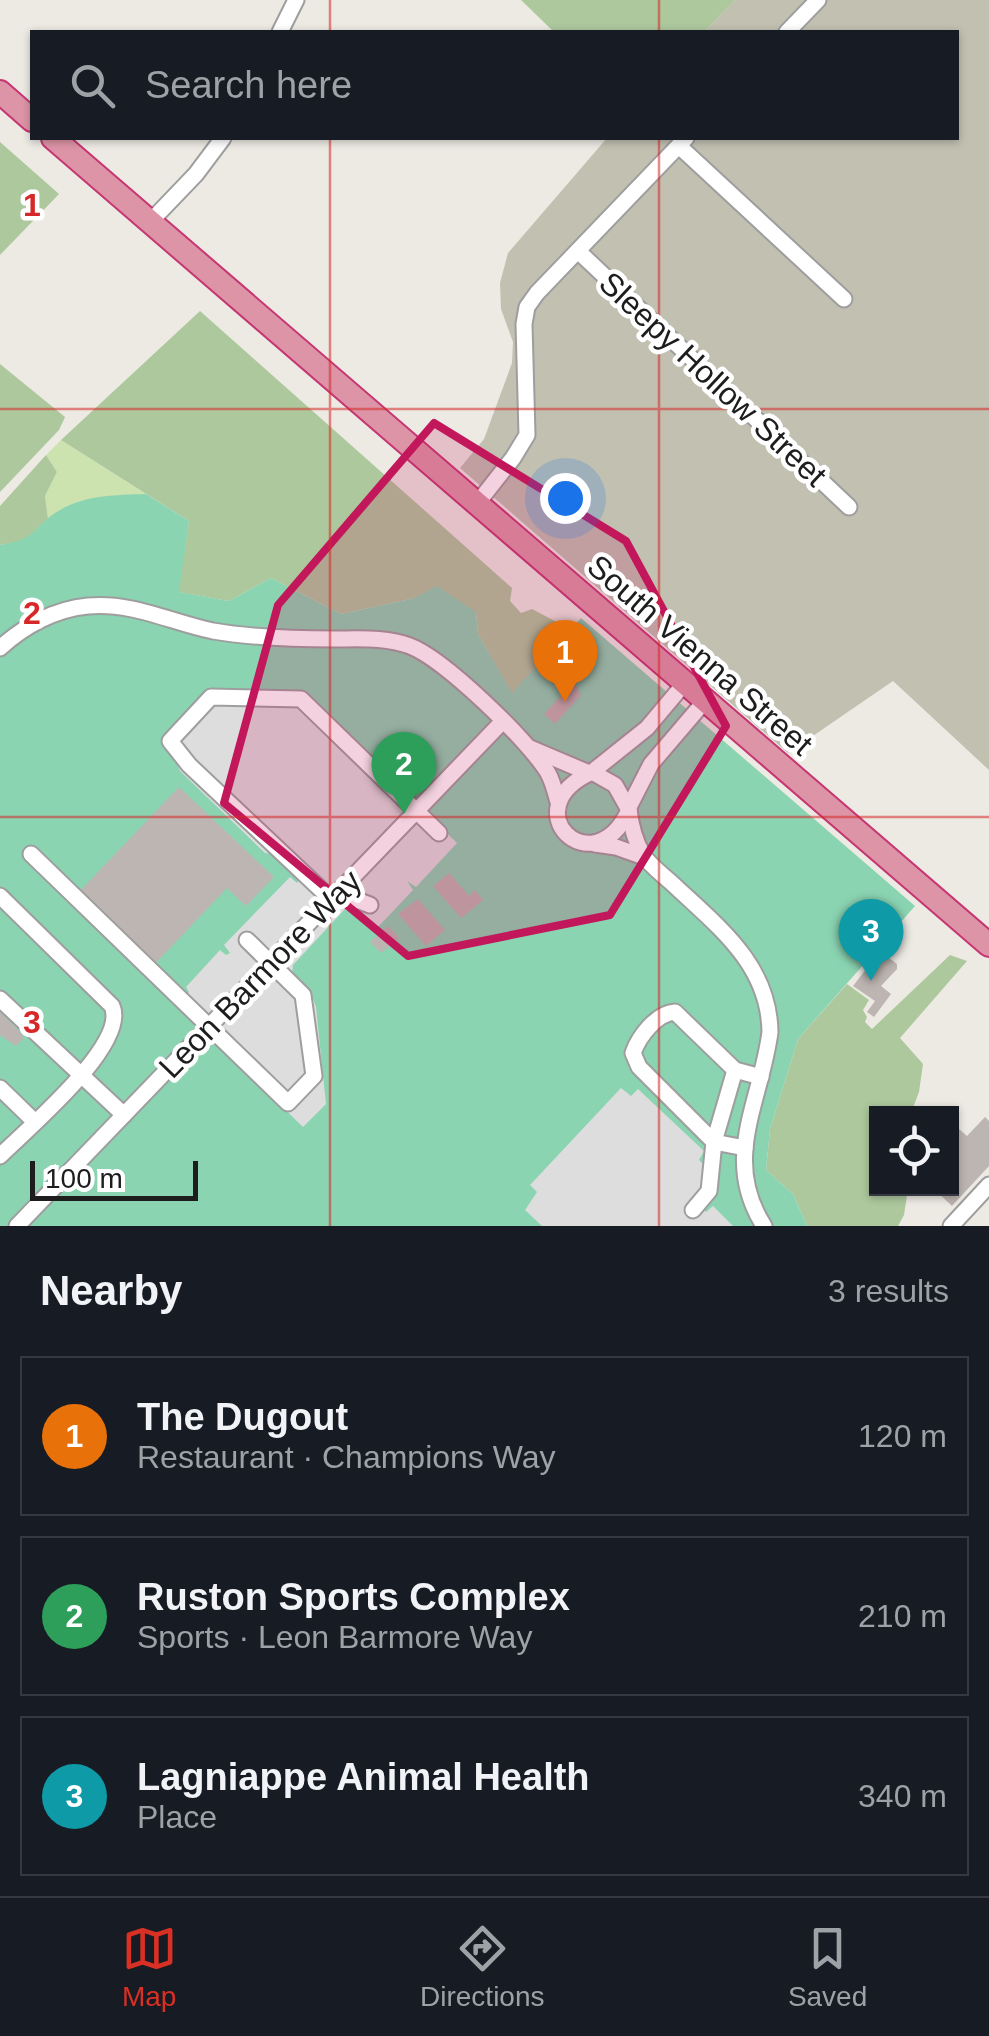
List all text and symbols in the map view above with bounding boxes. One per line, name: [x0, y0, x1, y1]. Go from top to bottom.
search box: [30, 30, 959, 140]
icon: search: [65, 58, 120, 113]
text: Search here: [145, 64, 352, 106]
text: 1: [23, 187, 41, 223]
street label: Sleepy Hollow Street: [592, 265, 834, 494]
your location: [540, 473, 591, 524]
street label: South Vienna Street: [580, 548, 820, 762]
text: 2: [23, 595, 41, 631]
pin: 1: [532, 620, 598, 702]
pin: 2: [372, 732, 436, 814]
street label: Leon Barmore Way: [152, 863, 368, 1085]
pin: 3: [838, 898, 904, 981]
text: 3: [23, 1004, 41, 1040]
map controls: [869, 1106, 959, 1196]
button: locate: [869, 1106, 959, 1196]
scale bar: [30, 1156, 198, 1200]
text: 100 m: [45, 1163, 123, 1194]
text: Nearby: [40, 1267, 182, 1314]
text: 3 results: [828, 1273, 949, 1309]
text: The Dugout: [137, 1396, 348, 1438]
text: 1: [66, 1418, 83, 1454]
text: 120 m: [858, 1418, 947, 1454]
text: Restaurant · Champions Way: [137, 1439, 556, 1475]
text: Ruston Sports Complex: [137, 1576, 570, 1618]
text: 2: [66, 1598, 83, 1634]
text: 210 m: [858, 1598, 947, 1634]
text: Sports · Leon Barmore Way: [137, 1619, 532, 1655]
text: Lagniappe Animal Health: [137, 1756, 590, 1798]
text: 3: [66, 1778, 83, 1814]
text: 340 m: [858, 1778, 947, 1814]
text: Place: [137, 1799, 217, 1835]
tab: Map: [122, 1921, 177, 2013]
tab: Directions: [420, 1921, 545, 2013]
tab: Saved: [788, 1921, 867, 2013]

